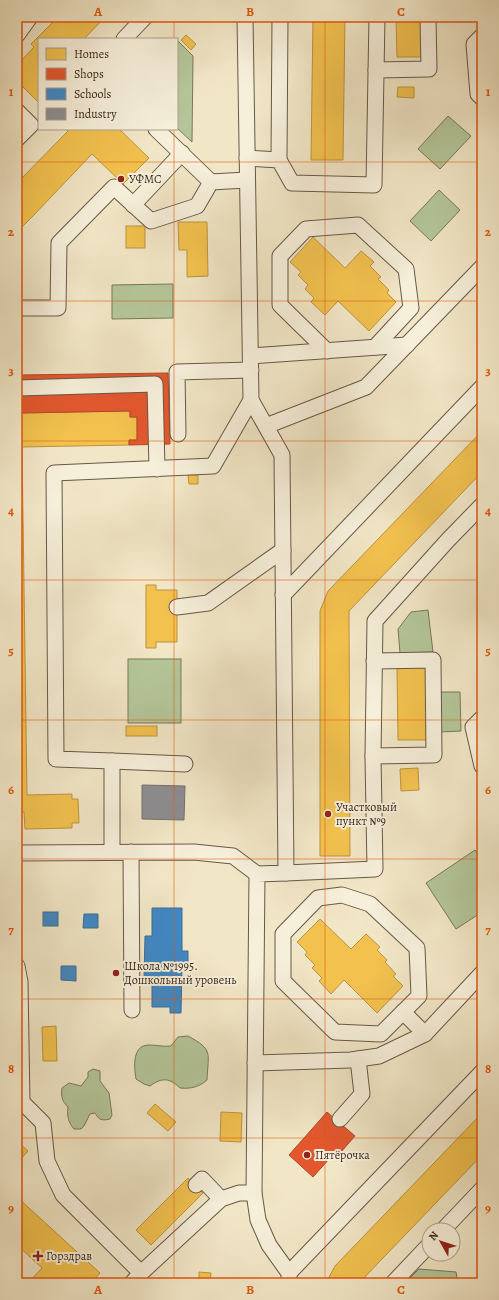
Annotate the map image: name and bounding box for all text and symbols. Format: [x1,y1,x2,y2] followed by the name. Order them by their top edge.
[93,3,103,20] text: A
[246,3,254,20] text: B
[397,3,405,20] text: C
[38,38,178,130] legend
[74,46,109,62] text: Homes
[74,66,104,82] text: Shops
[9,83,14,100] text: 1
[486,83,491,100] text: 1
[74,86,111,102] text: Schools
[74,106,117,122] text: Industry
[129,171,162,187] place label: УФМС
[116,174,126,184] marker: УФМС
[8,223,15,240] text: 2
[485,223,492,240] text: 2
[8,362,14,379] text: 3
[485,362,491,379] text: 3
[8,502,14,519] text: 4
[485,502,491,519] text: 4
[8,642,14,659] text: 5
[485,642,491,659] text: 5
[8,781,14,798] text: 6
[485,781,491,798] text: 6
[336,799,397,829] place label: Участковый пункт №9
[323,809,333,819] marker: Участковый пункт №9
[8,921,14,938] text: 7
[485,921,491,938] text: 7
[124,958,237,988] place label: Школа №1995. Дошкольный уровень
[111,968,121,978] marker: Школа №1995. Дошкольный уровень
[8,1060,14,1077] text: 8
[485,1060,491,1077] text: 8
[315,1147,370,1163] place label: Пятёрочка
[302,1150,312,1160] marker: Пятёрочка
[8,1200,14,1217] text: 9
[485,1200,491,1217] text: 9
[421,1222,461,1262] north arrow
[425,1228,442,1244] text: N
[46,1248,92,1264] place label: Горздрав
[33,1251,43,1261] marker: Горздрав
[93,1281,103,1298] text: A
[246,1281,254,1298] text: B
[397,1281,405,1298] text: C

